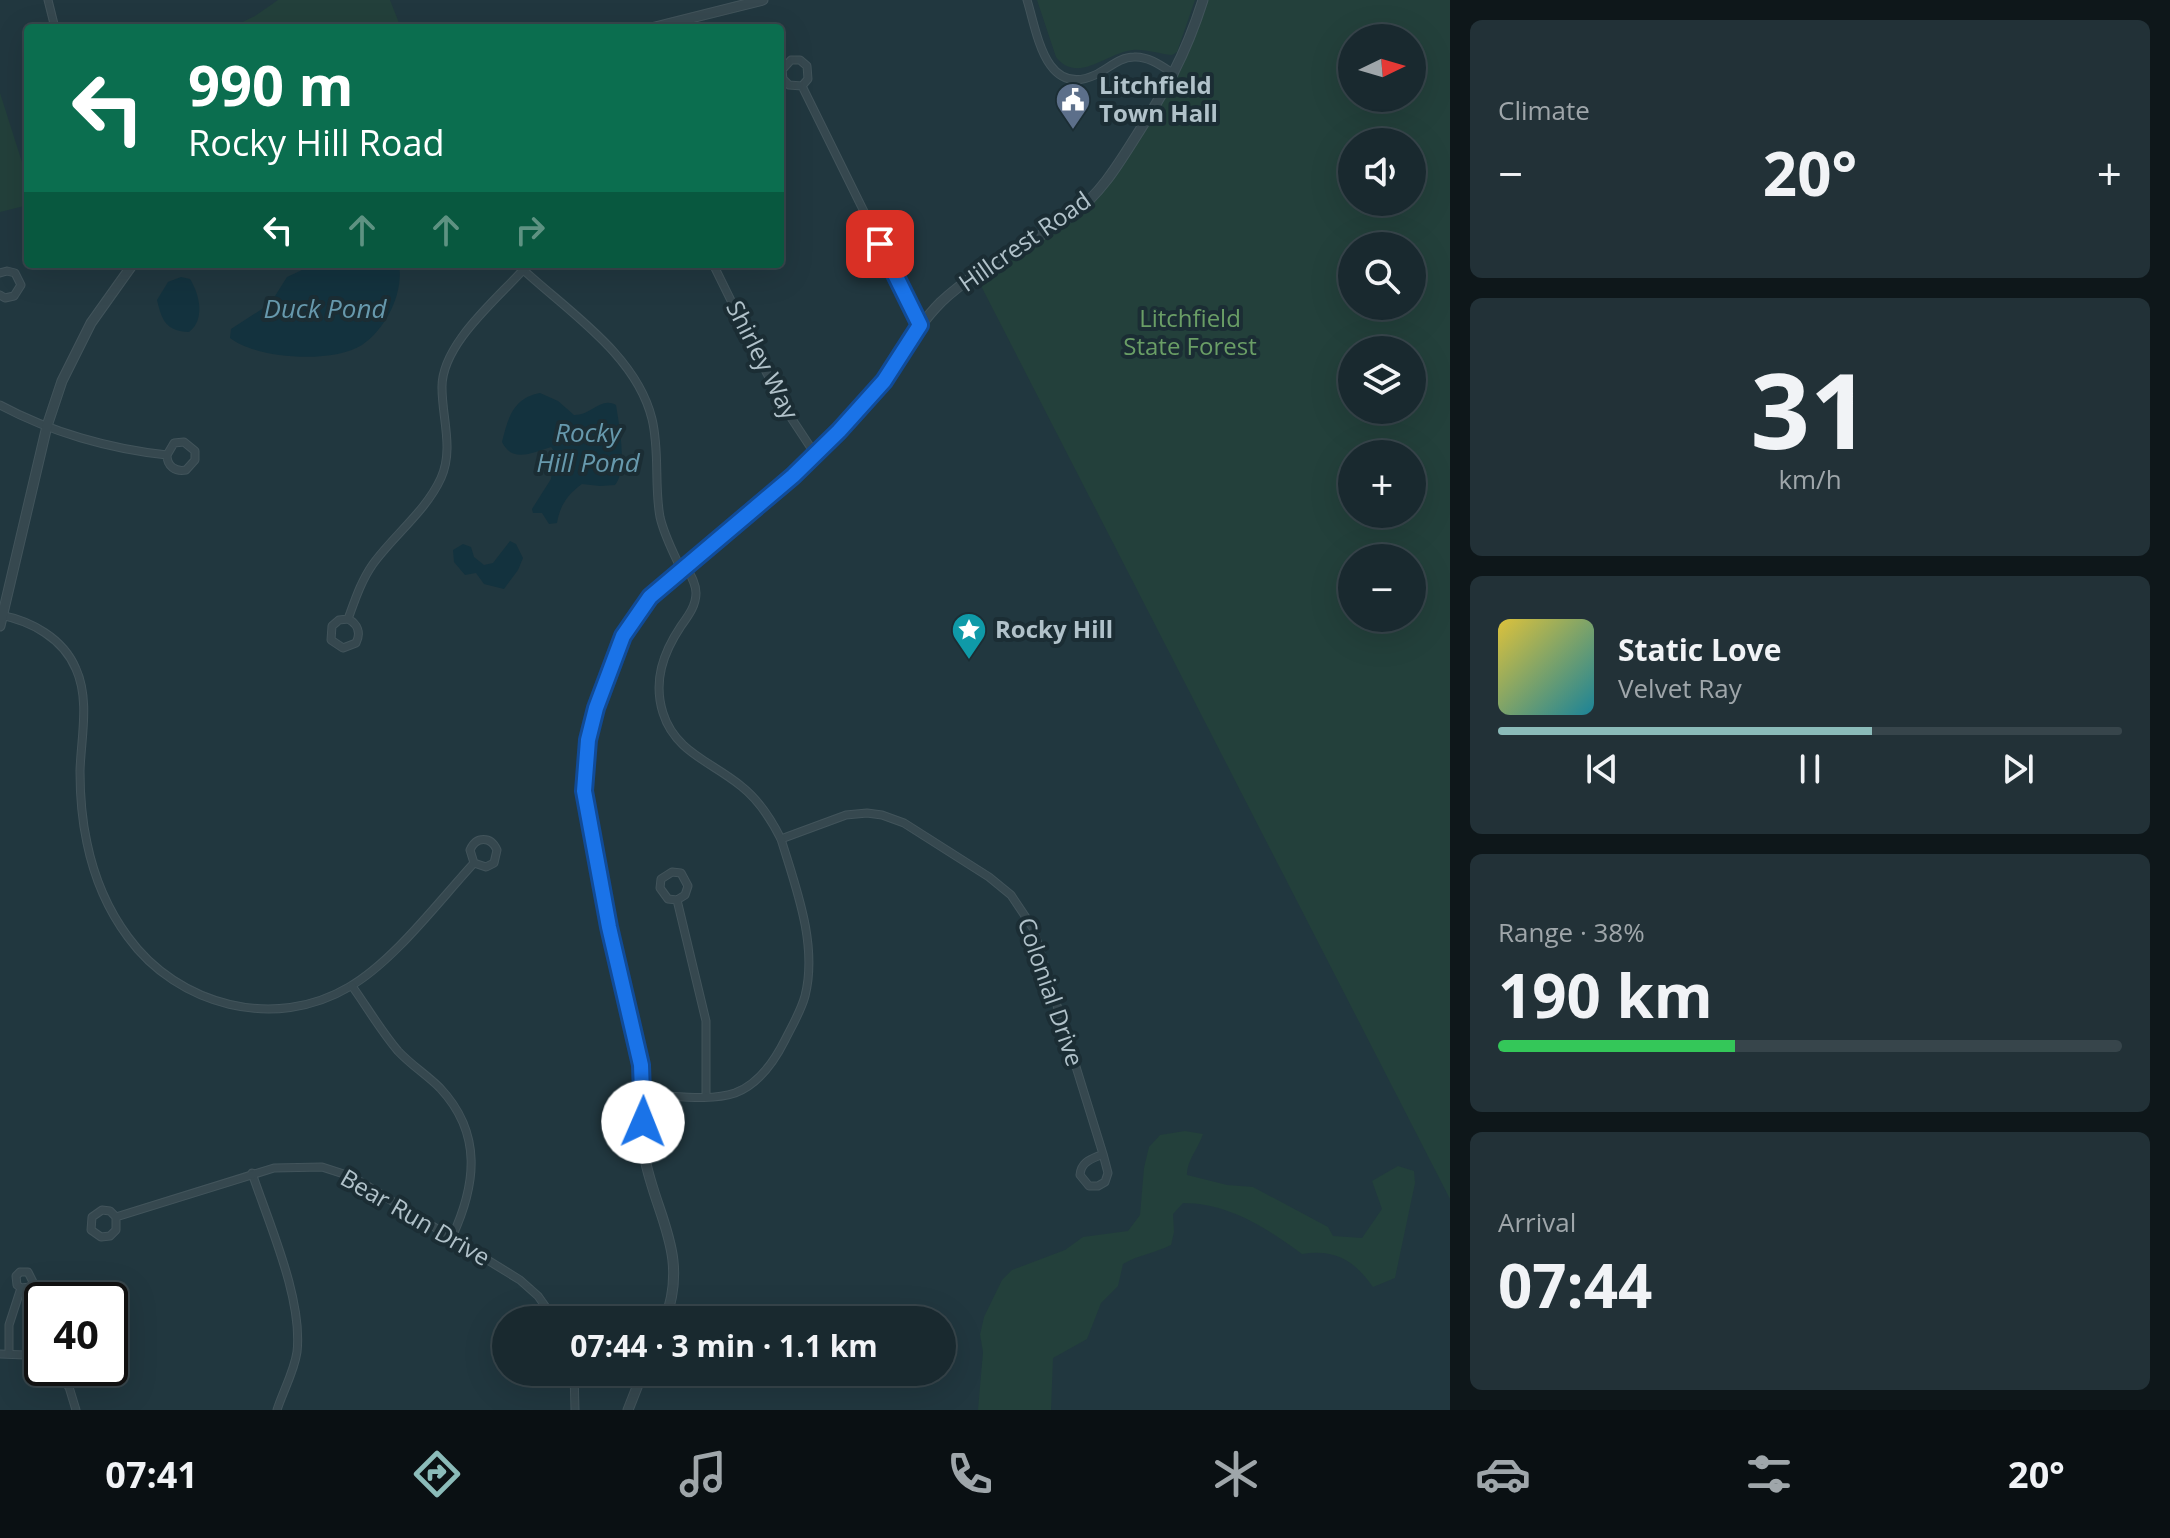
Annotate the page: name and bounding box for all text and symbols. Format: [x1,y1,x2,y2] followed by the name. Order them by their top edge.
[1338,24,1426,112] north arrow
[1338,24,1426,632] map controls
[188,46,354,122] text: 990 m
[56,56,160,160] icon: left
[1099,68,1218,129] place label: Litchfield Town Hall
[1054,81,1092,131] public building icon: Litchfield Town Hall
[1498,92,1590,128] text: Climate
[188,118,444,167] text: Rocky Hill Road
[1338,128,1426,216] button: sound
[1763,132,1857,214] text: 20°
[1498,143,1523,203] text: −
[2097,143,2122,203] text: +
[952,183,1097,298] street label: Hillcrest Road
[256,208,300,252] icon: left
[340,208,384,252] icon: ahead
[424,208,468,252] icon: ahead
[508,208,552,252] icon: right
[846,210,914,278] pin
[858,222,902,266] icon: arrive
[1338,232,1426,320] button: search
[264,290,387,326] water label: Duck Pond
[719,294,808,425] street label: Shirley Way
[1123,301,1257,362] park label: Litchfield State Forest
[1338,336,1426,424] button: layers
[1751,338,1869,479] text: 31
[536,414,641,480] water label: Rocky Hill Pond
[1338,440,1426,528] button: +
[1778,461,1842,497] text: km/h
[1338,544,1426,632] button: −
[950,611,988,661] place icon: Rocky Hill
[995,612,1113,645] place label: Rocky Hill
[1618,629,1781,670] text: Static Love
[1618,670,1742,706] text: Velvet Ray
[1580,747,1624,791] icon: previous
[1788,747,1832,791] icon: pause
[1996,747,2040,791] icon: next
[1011,913,1092,1070] street label: Colonial Drive
[1498,914,1645,950] text: Range · 38%
[1498,954,1713,1036] text: 190 km
[601,1080,685,1164] position arrow
[335,1161,497,1273] street label: Bear Run Drive
[1498,1204,1576,1240] text: Arrival
[1498,1244,1652,1326] text: 07:44
[24,1282,128,1386] speed limit sign: 40
[570,1325,878,1366] text: 07:44 · 3 min · 1.1 km
[409,1446,465,1502] icon: directions
[675,1446,731,1502] icon: music
[942,1446,998,1502] icon: phone
[1208,1446,1264,1502] icon: climate
[1475,1446,1531,1502] icon: car
[1741,1446,1797,1502] icon: filters
[105,1450,198,1499] text: 07:41
[2008,1450,2065,1499] text: 20°

